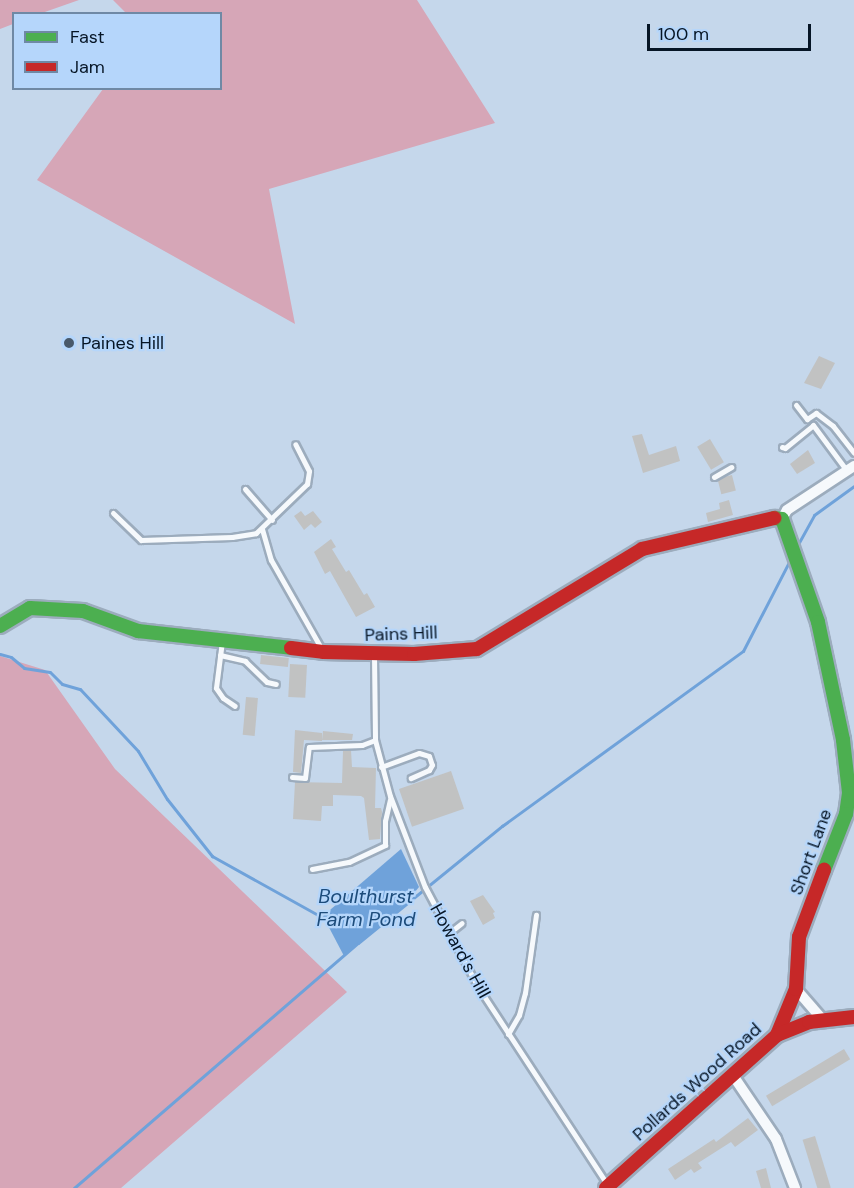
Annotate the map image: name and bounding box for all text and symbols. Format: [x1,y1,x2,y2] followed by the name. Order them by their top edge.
[12,12,222,90] legend
[650,12,814,50] scale bar
[658,22,709,46] text: 100 m
[70,25,105,49] text: Fast
[70,55,105,79] text: Jam
[81,332,164,354] place label: Paines Hill
[62,336,76,350] marker: Paines Hill
[364,622,438,646] street label: Pains Hill
[785,806,837,898] street label: Short Lane
[317,884,415,931] water label: Boulthurst Farm Pond
[425,900,495,1002] street label: Howard's Hill
[628,1019,766,1145] street label: Pollards Wood Road

